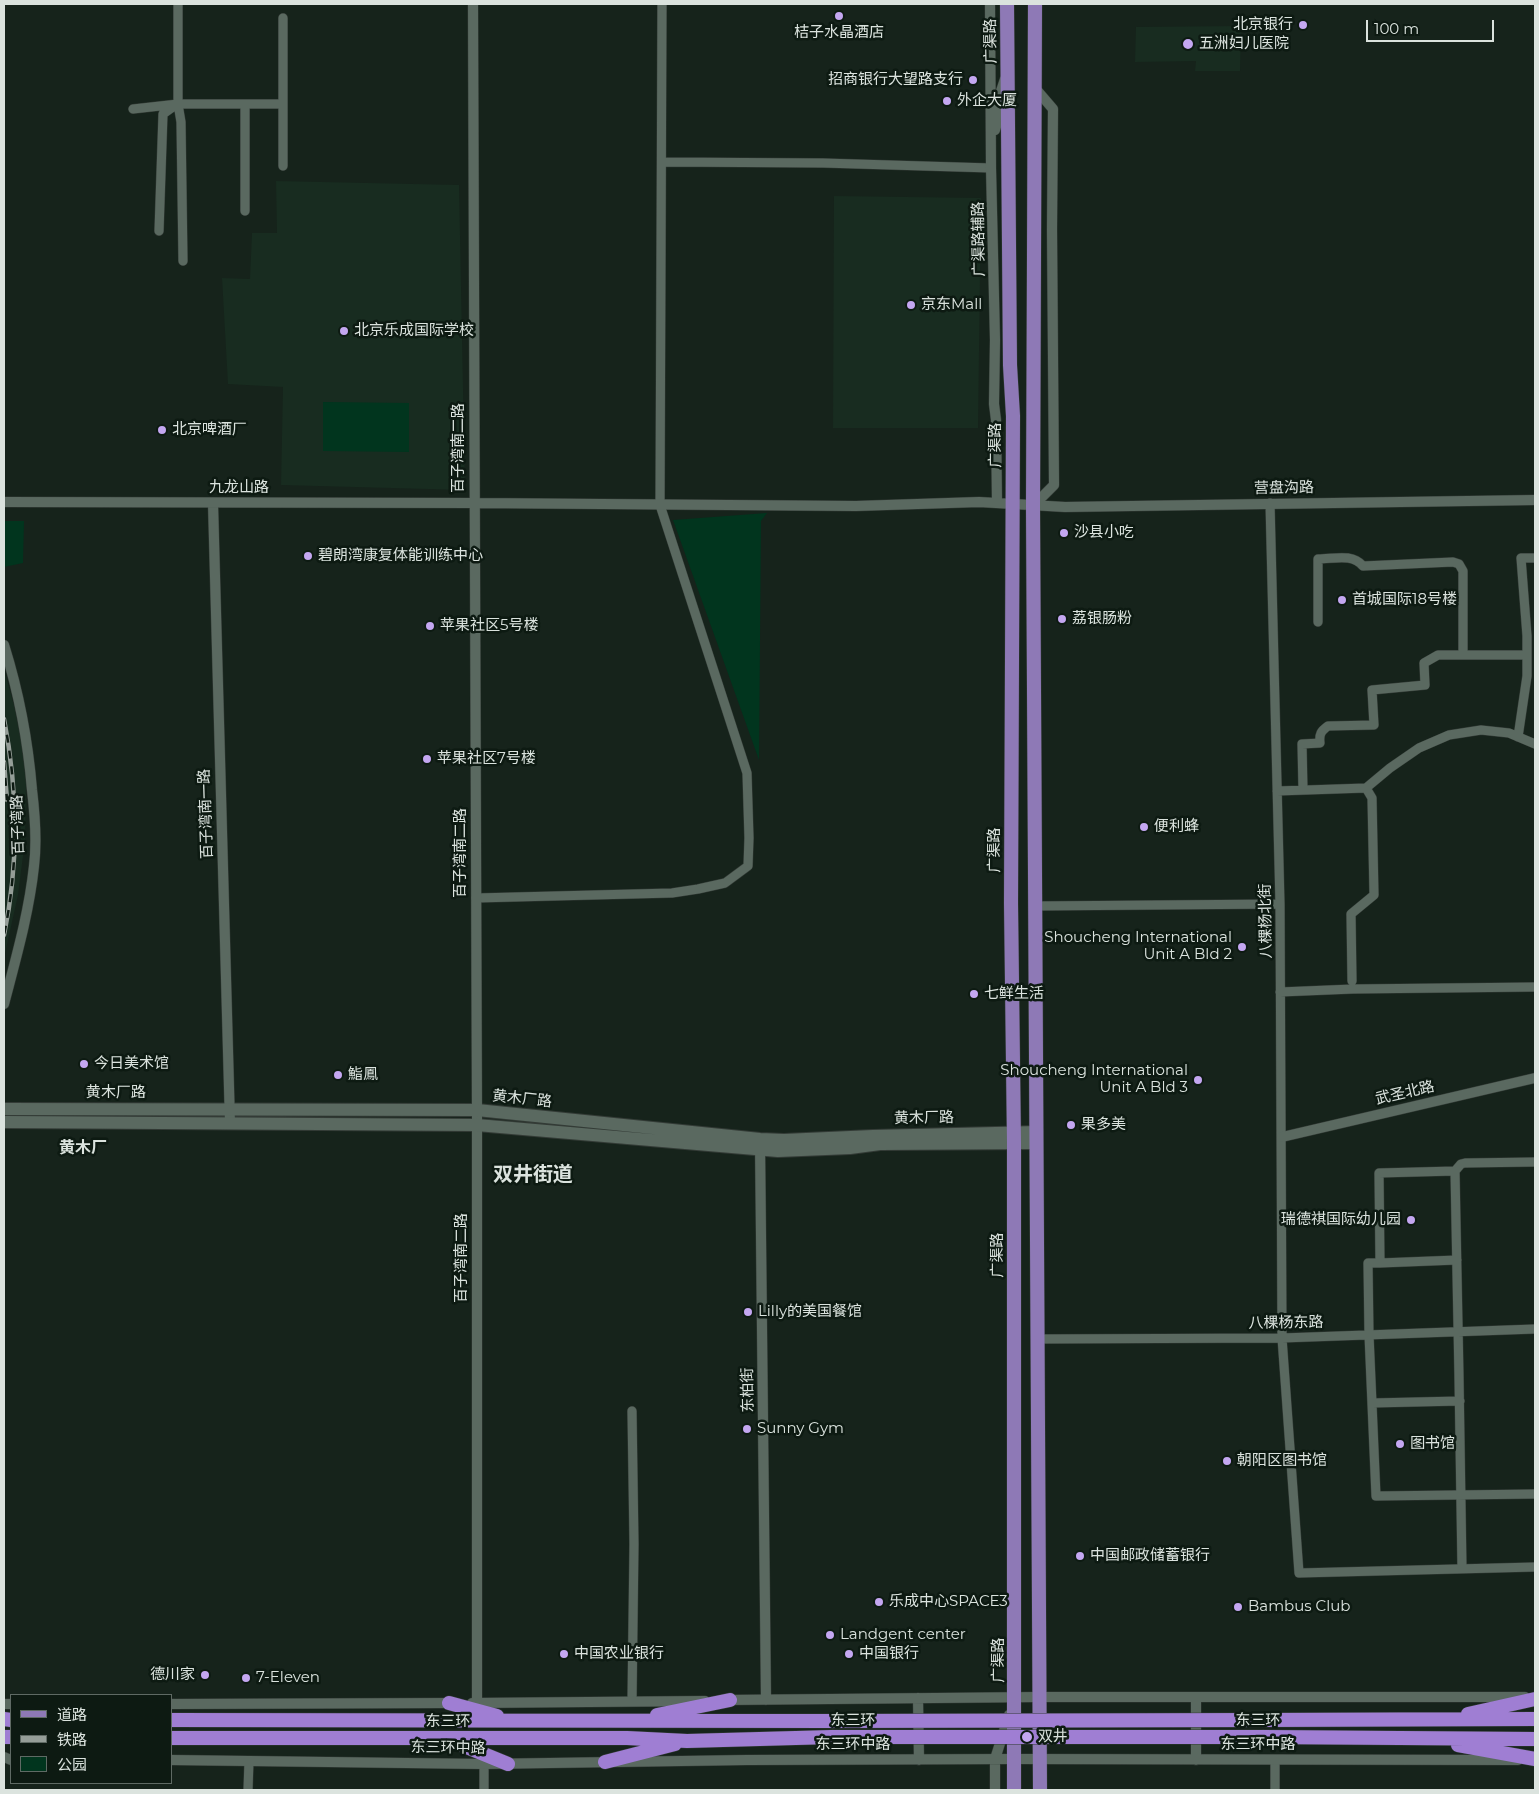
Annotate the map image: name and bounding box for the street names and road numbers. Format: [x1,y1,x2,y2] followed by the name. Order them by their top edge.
[982,18,1000,64] street label: 广渠路
[969,201,989,277] street label: 广渠路辅路
[450,403,468,493] street label: 百子湾南二路
[987,423,1005,467] street label: 广渠路
[1254,478,1314,498] street label: 营盘沟路
[209,479,269,497] street label: 九龙山路
[195,769,217,859] street label: 百子湾南一路
[8,795,28,855] street label: 百子湾路
[452,808,470,898] street label: 百子湾南二路
[986,828,1004,872] street label: 广渠路
[1256,883,1276,959] street label: 八棵杨北街
[1374,1077,1436,1109] street label: 武圣北路
[86,1084,146,1102] street label: 黄木厂路
[491,1087,553,1111] street label: 黄木厂路
[894,1108,954,1128] street label: 黄木厂路
[453,1213,471,1303] street label: 百子湾南二路
[989,1233,1007,1277] street label: 广渠路
[1248,1313,1324,1333] street label: 八棵杨东路
[739,1367,757,1413] street label: 东柏街
[990,1638,1008,1682] street label: 广渠路
[831,1712,875,1730] street label: 东三环
[1236,1712,1280,1730] street label: 东三环
[426,1713,470,1731] street label: 东三环
[816,1736,890,1754] street label: 东三环中路
[1221,1736,1295,1754] street label: 东三环中路
[410,1738,486,1758] street label: 东三环中路

